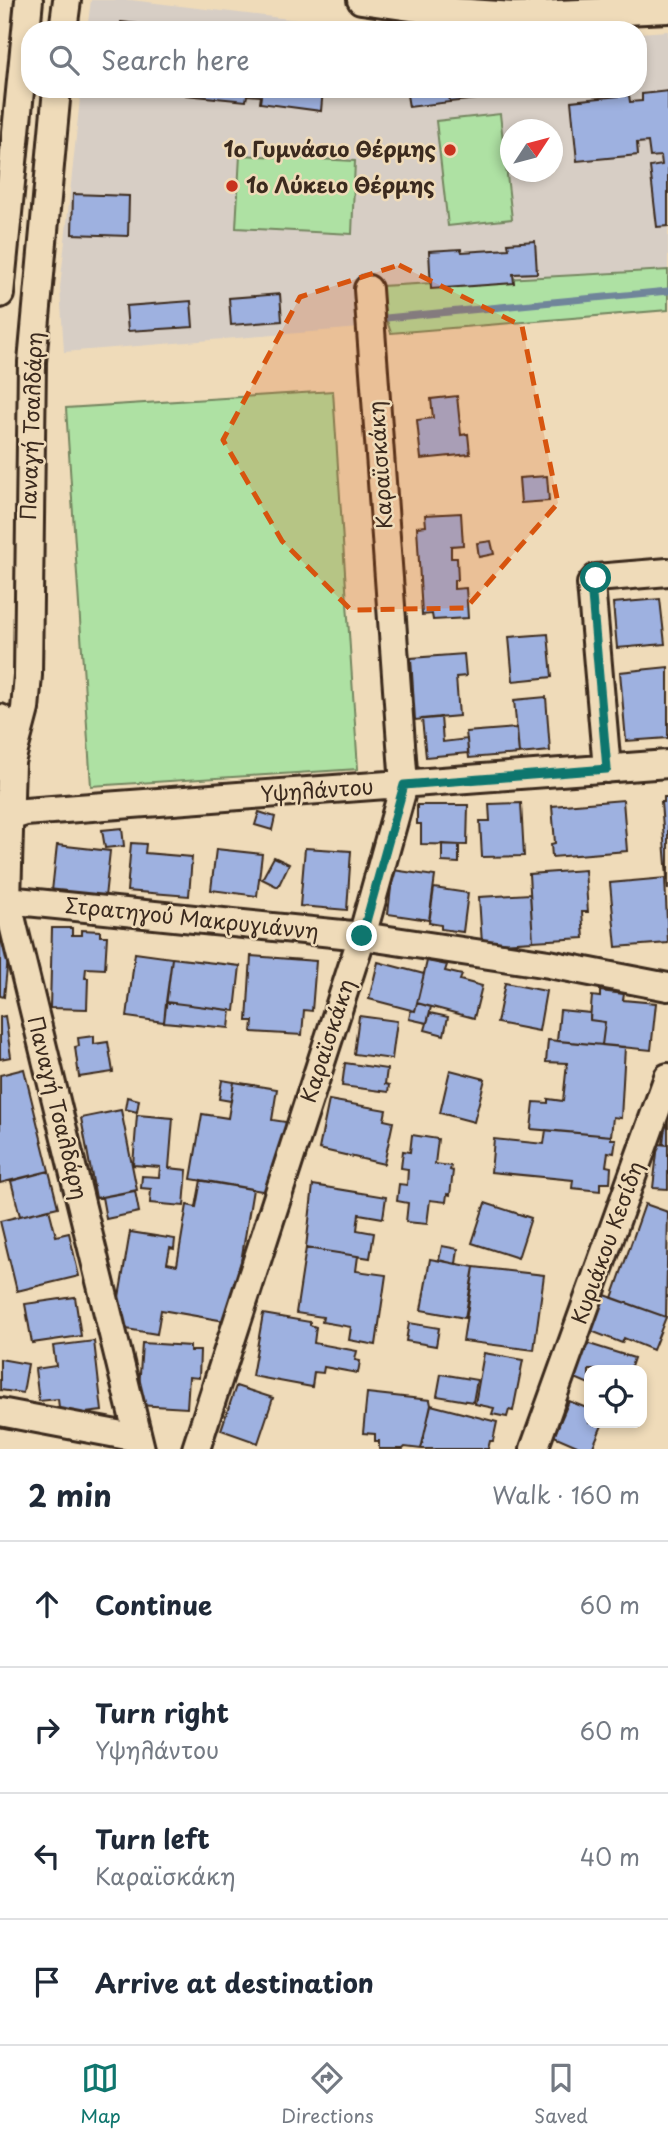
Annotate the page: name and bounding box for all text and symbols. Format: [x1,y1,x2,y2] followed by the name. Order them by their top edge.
[21,21,647,98] search box
[101,40,250,79] text: Search here
[45,41,83,79] icon: search
[500,119,563,182] north arrow
[224,132,436,164] place label: 1ο Γυμνάσιο Θέρμης
[442,142,458,158] marker: 1ο Γυμνάσιο Θέρμης
[246,168,435,200] place label: 1ο Λύκειο Θέρμης
[224,178,240,194] marker: 1ο Λύκειο Θέρμης
[11,331,49,520] street label: Παναγή Τσαλδάρη
[359,400,399,530] street label: Καραϊσκάκη
[580,562,611,593] route start
[259,769,375,809] street label: Υψηλάντου
[64,888,321,946] street label: Στρατηγού Μακρυγιάννη
[346,920,377,951] route end
[291,974,361,1106] street label: Καραϊσκάκη
[21,1012,97,1203] street label: Παναγή Τσαλδάρη
[562,1156,650,1328] street label: Κυριάκου Κεσίδη
[584,1365,647,1428] map controls
[584,1365,647,1428] button: locate
[28,1472,112,1517] text: 2 min
[492,1477,640,1512] text: Walk · 160 m
[28,1585,66,1623] icon: ahead
[95,1585,212,1624] text: Continue
[580,1587,640,1622] text: 60 m
[95,1693,229,1732] text: Turn right
[28,1711,66,1749] icon: right
[580,1713,640,1748] text: 60 m
[95,1732,219,1767] text: Υψηλάντου
[95,1819,210,1858] text: Turn left
[28,1837,66,1875] icon: left
[580,1839,640,1874] text: 40 m
[95,1858,236,1893] text: Καραϊσκάκη
[28,1963,66,2001] icon: arrive
[95,1963,374,2002] text: Arrive at destination
[80,2059,121,2129] tab: Map
[281,2059,374,2129] tab: Directions
[534,2059,588,2129] tab: Saved

